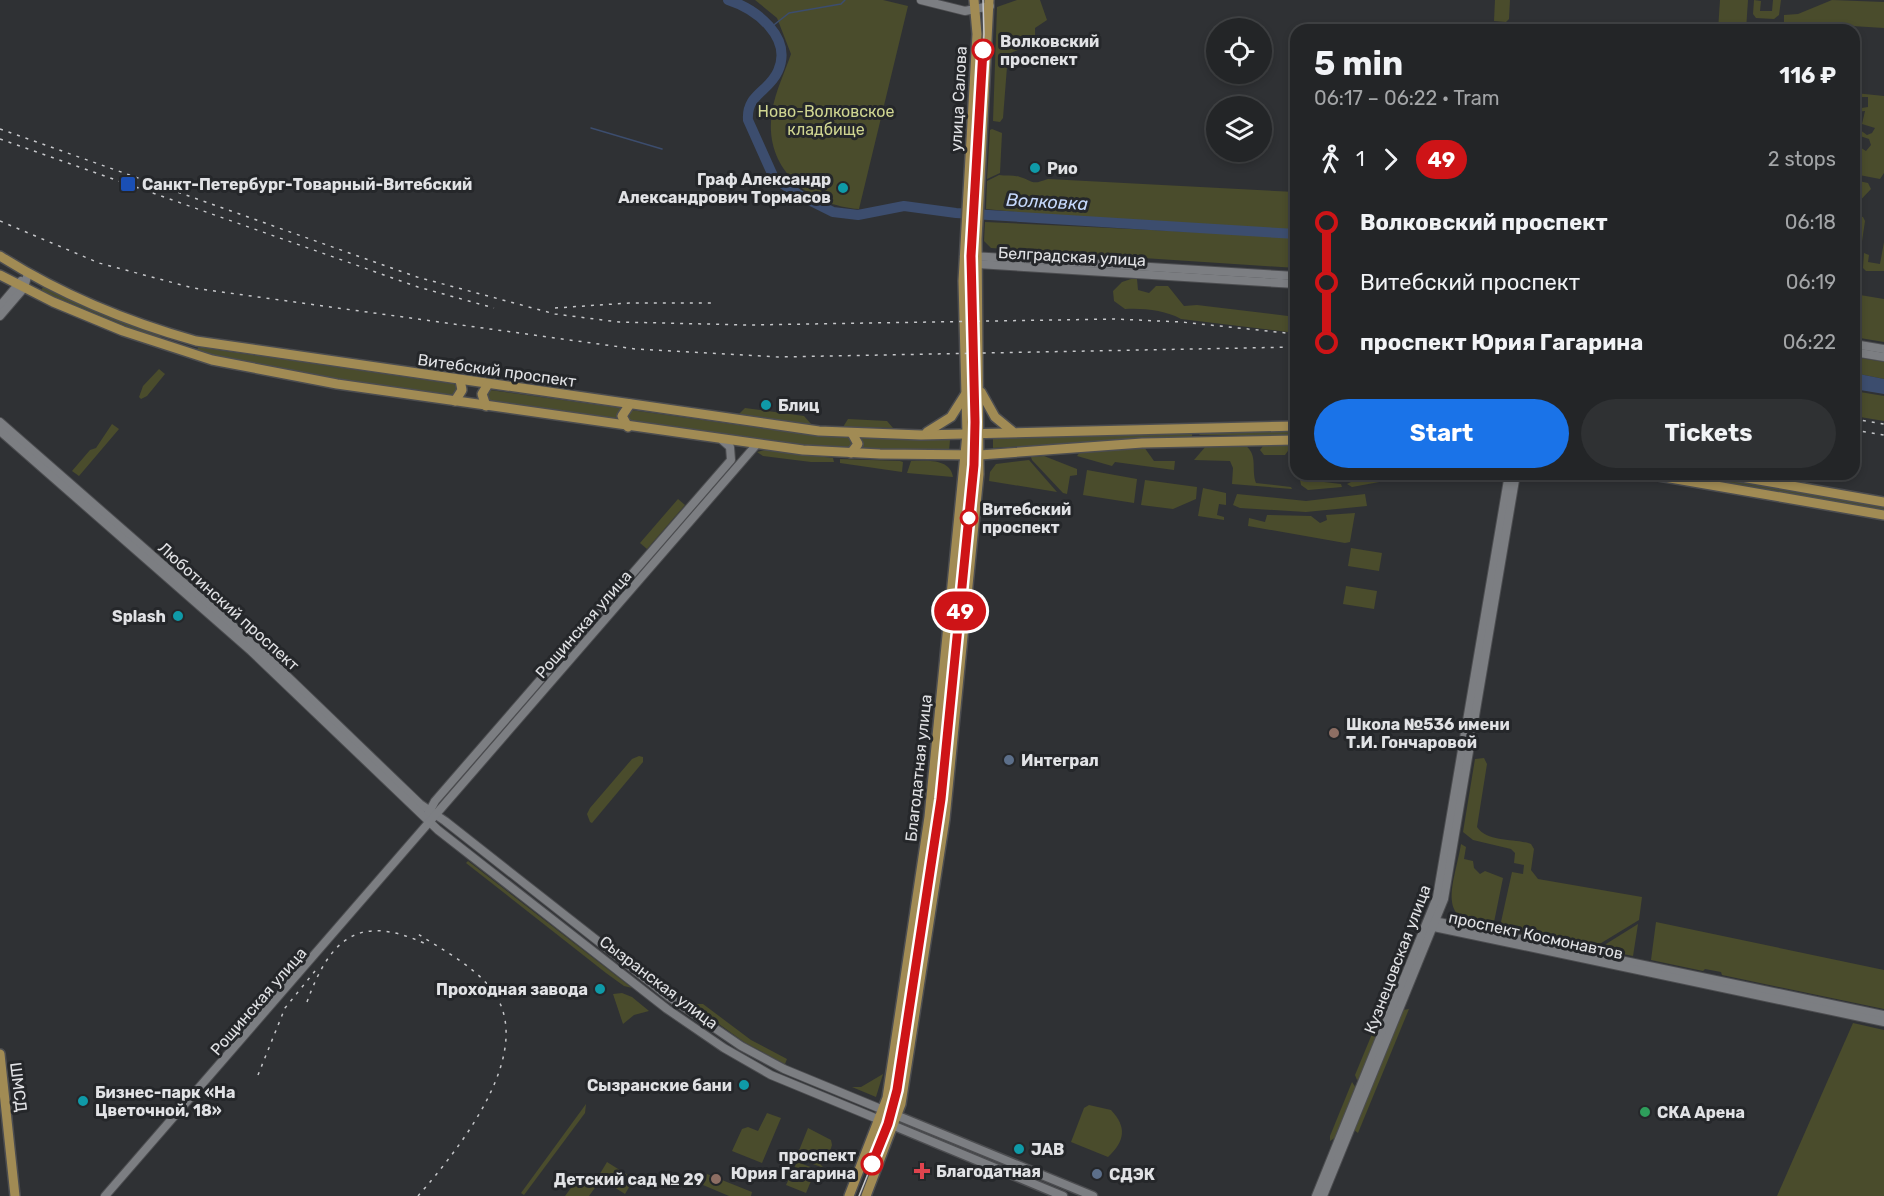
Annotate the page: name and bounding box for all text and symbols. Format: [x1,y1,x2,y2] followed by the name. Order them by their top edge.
[1206,18,1272,162] map controls
[1206,18,1272,84] button: locate
[1000,32,1099,69] place label: Волковский проспект
[972,39,994,61] marker: Волковский проспект
[1314,44,1403,83] text: 5 min
[946,46,971,152] street label: улица Салова
[1779,62,1836,89] text: 116 ₽
[1314,86,1499,110] text: 06:17 – 06:22 · Tram
[1206,96,1272,162] button: layers
[758,102,894,139] park label: Ново-Волковское кладбище
[1314,143,1347,176] icon: walk
[1374,143,1407,176] icon: forward
[1356,147,1365,171] text: 1
[1428,147,1455,172] text: 49
[1768,147,1836,171] text: 2 stops
[1047,159,1078,178] place label: Рио
[1028,161,1042,175] marker: Рио
[618,170,831,207] place label: Граф Александр Александрович Тормасов
[119,175,137,193] marker: Санкт-Петербург-Товарный-Витебский
[142,175,472,194] place label: Санкт-Петербург-Товарный-Витебский
[836,181,850,195] marker: Граф Александр Александрович Тормасов
[1005,189,1089,215] water label: Волковка
[1360,209,1608,236] text: Волковский проспект
[1785,210,1836,234] text: 06:18
[997,243,1146,270] street label: Белградская улица
[1360,269,1580,296] text: Витебский проспект
[1786,270,1836,294] text: 06:19
[1360,329,1643,356] text: проспект Юрия Гагарина
[1783,330,1836,354] text: 06:22
[416,350,577,391] street label: Витебский проспект
[778,396,820,415] place label: Блиц
[759,398,773,412] marker: Блиц
[1314,399,1569,468] button: Start
[1581,399,1836,468] button: Tickets
[982,500,1071,537] place label: Витебский проспект
[960,509,978,527] marker: Витебский проспект
[154,538,303,675] street label: Люботинский проспект
[531,566,635,682] street label: Рощинская улица
[933,592,987,630] line badge: 49
[946,599,974,624] text: 49
[112,607,166,626] place label: Splash
[171,609,185,623] marker: Splash
[901,693,936,843] street label: Благодатная улица
[1346,715,1510,752] place label: Школа №536 имени Т.И. Гончаровой
[1327,726,1341,740] marker: Школа №536 имени Т.И. Гончаровой
[1021,751,1099,770] place label: Интеграл
[1002,753,1016,767] marker: Интеграл
[1360,882,1435,1036] street label: Кузнецовская улица
[1447,908,1625,963] street label: проспект Космонавтов
[596,932,722,1033] street label: Сызранская улица
[206,943,310,1059] street label: Рощинская улица
[436,980,588,999] place label: Проходная завода
[593,982,607,996] marker: Проходная завода
[6,1061,31,1113] street label: ШМСД
[587,1076,732,1095] place label: Сызранские бани
[737,1078,751,1092] marker: Сызранские бани
[95,1083,235,1120] place label: Бизнес-парк «На Цветочной, 18»
[76,1094,90,1108] marker: Бизнес-парк «На Цветочной, 18»
[1657,1103,1745,1122] place label: СКА Арена
[1638,1105,1652,1119] marker: СКА Арена
[1031,1140,1064,1159] place label: JAB
[1012,1142,1026,1156] marker: JAB
[731,1146,856,1183] place label: проспект Юрия Гагарина
[861,1153,883,1175] marker: проспект Юрия Гагарина
[913,1162,931,1180] marker: Благодатная
[936,1162,1041,1181] place label: Благодатная
[1109,1165,1155,1184] place label: СДЭК
[1090,1167,1104,1181] marker: СДЭК
[554,1170,704,1189] place label: Детский сад № 29
[709,1172,723,1186] marker: Детский сад № 29

